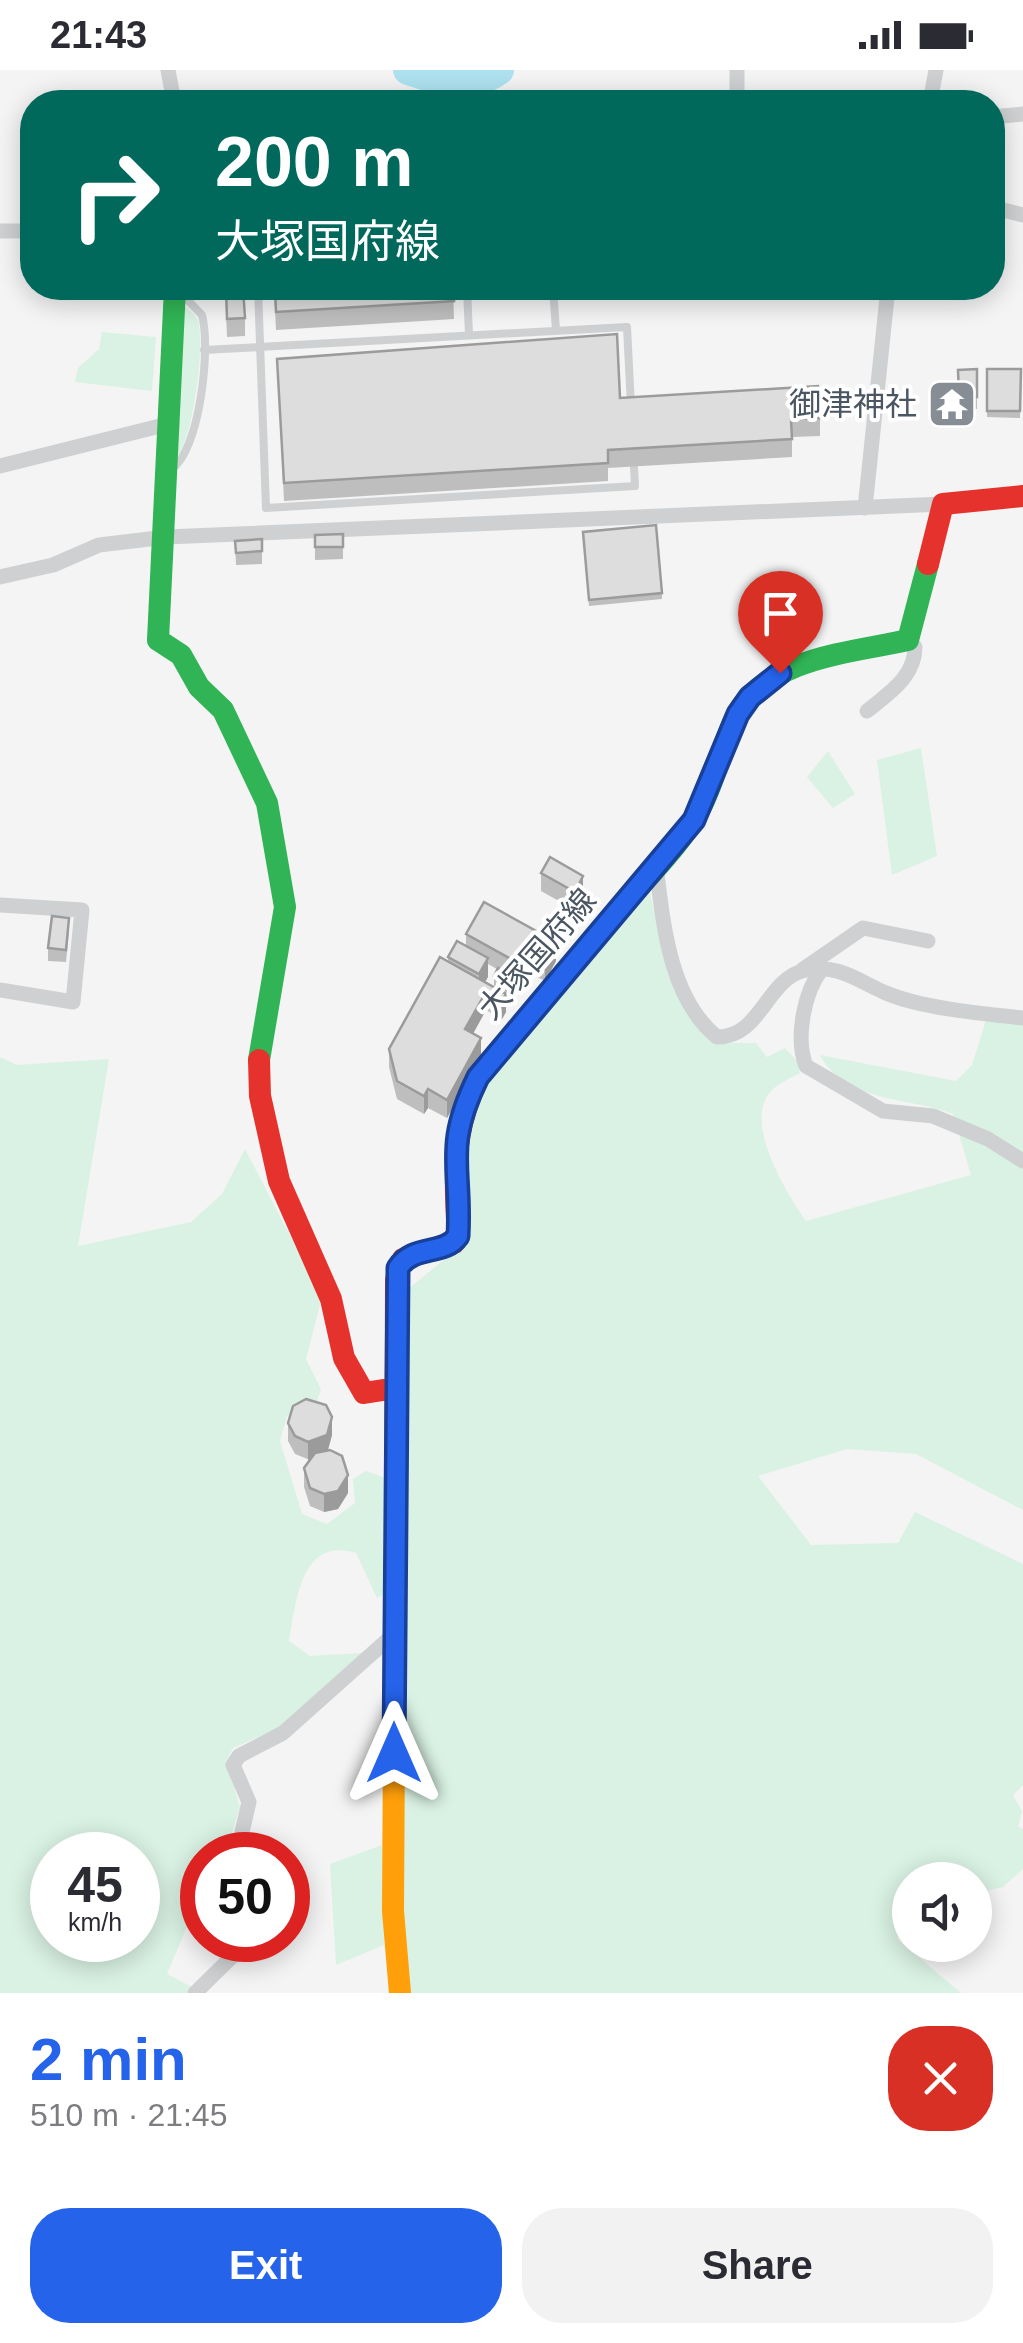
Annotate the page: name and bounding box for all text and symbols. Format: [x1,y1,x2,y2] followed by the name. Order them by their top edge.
[50,14,147,56] text: 21:43
[215,123,413,201] text: 200 m
[50,130,180,260] icon: right
[215,216,440,267] text: 大塚国府線
[926,378,978,430] temple icon: 御津神社
[789,386,917,422] place label: 御津神社
[738,571,823,674] pin
[753,586,808,641] icon: arrive
[471,882,603,1026] street label: 大塚国府線
[342,1701,446,1805] position arrow
[180,1832,310,1962] speed limit sign: 50
[67,1857,123,1913] text: 45
[892,1862,992,1962] map controls
[892,1862,992,1962] button: sound
[68,1908,122,1936] text: km/h
[30,2026,187,2093] text: 2 min
[888,2026,993,2131] button: close
[30,2097,227,2133] text: 510 m · 21:45
[30,2208,502,2323] button: Exit
[522,2208,993,2323] button: Share

